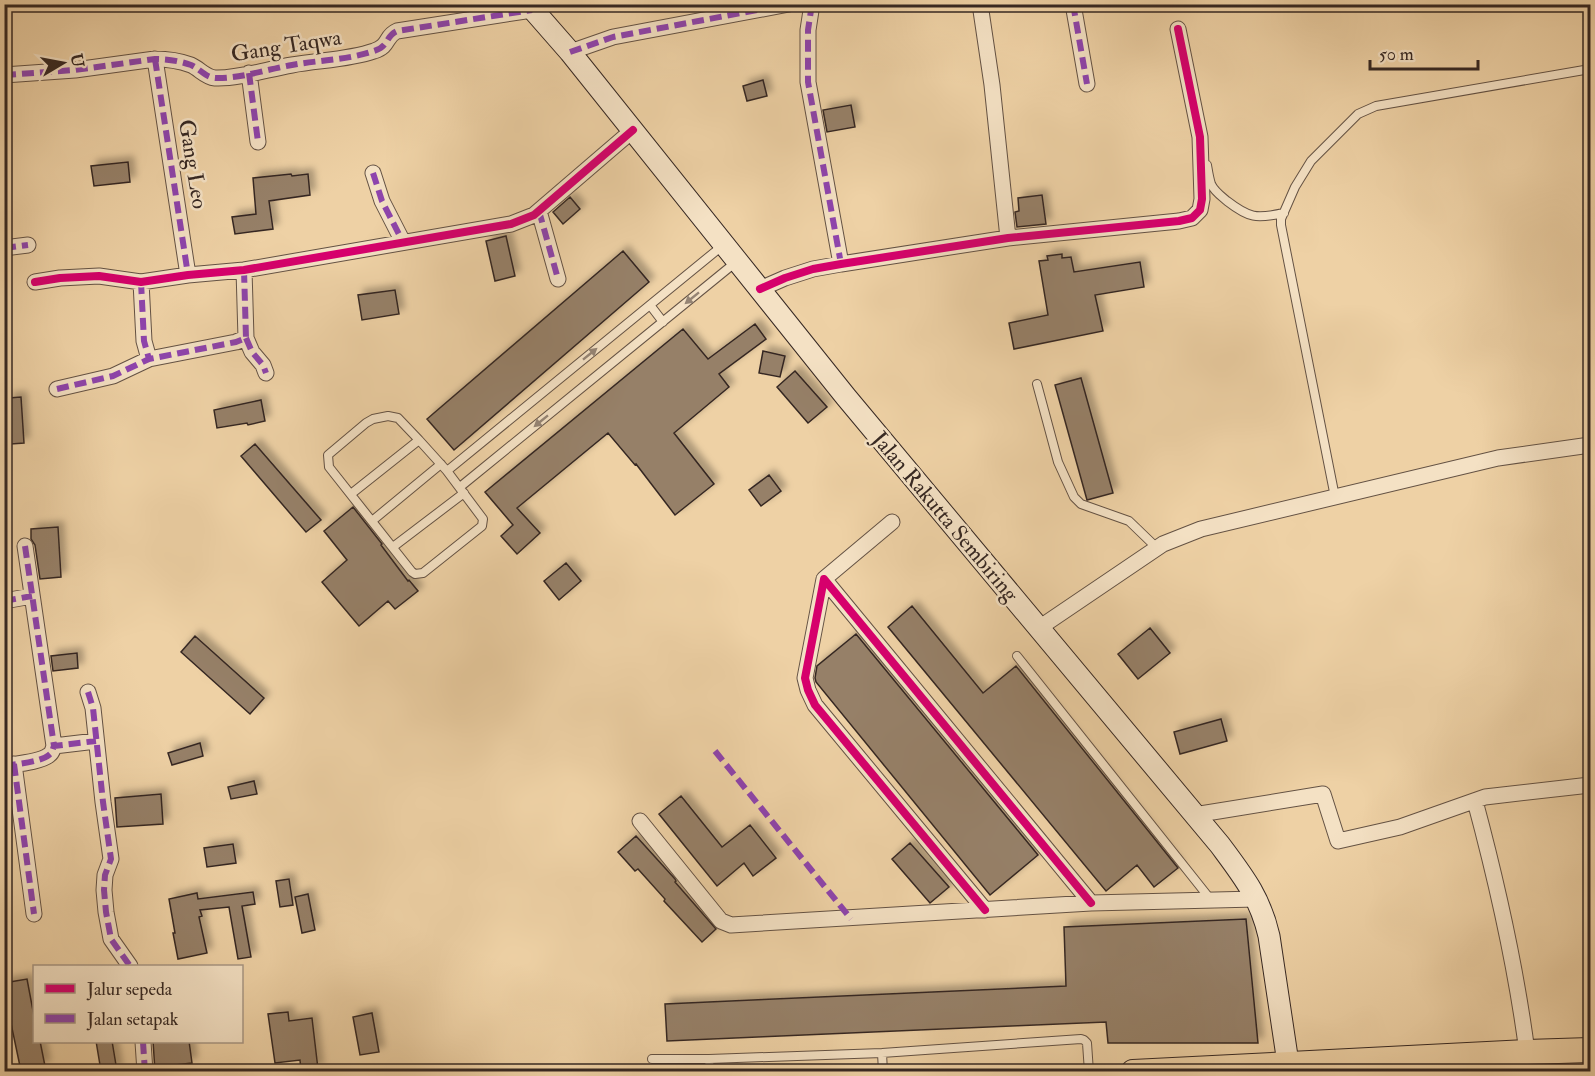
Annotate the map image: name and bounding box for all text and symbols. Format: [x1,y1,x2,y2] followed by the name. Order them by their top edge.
[229,23,344,69] street label: Gang Taqwa
[33,33,93,93] north arrow
[1370,33,1478,71] scale bar
[1379,43,1414,66] text: 50 m
[66,52,88,69] text: U
[172,117,214,211] street label: Gang Leo
[685,291,700,304] one-way arrow
[582,348,597,361] one-way arrow
[533,415,548,427] one-way arrow
[865,425,1025,608] street label: Jalan Rakutta Sembiring
[33,965,243,1043] legend
[86,978,173,1001] text: Jalur sepeda
[86,1008,179,1031] text: Jalan setapak

